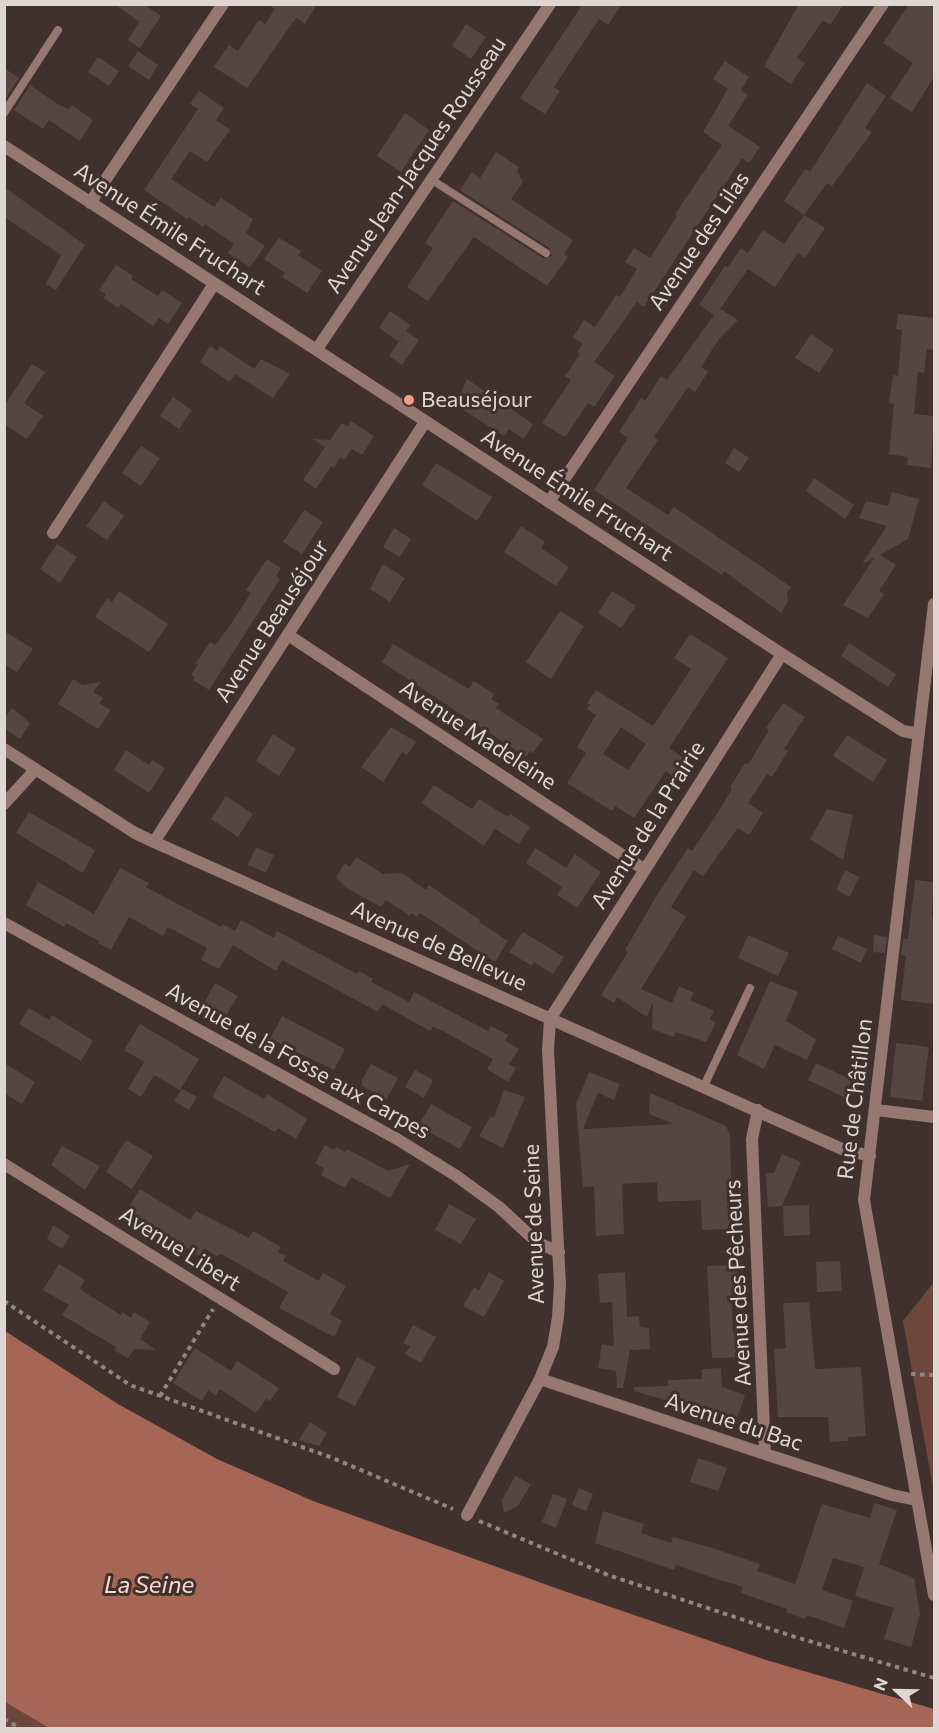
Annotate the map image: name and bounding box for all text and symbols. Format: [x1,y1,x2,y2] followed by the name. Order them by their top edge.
[320,32,512,298] street label: Avenue Jean-Jacques Rousseau
[69,157,271,301] street label: Avenue Émile Fruchart
[643,167,755,315] street label: Avenue des Lilas
[421,387,532,413] place label: Beauséjour
[402,393,416,407] marker: Beauséjour
[476,423,678,567] street label: Avenue Émile Fruchart
[210,535,334,707] street label: Avenue Beauséjour
[395,675,561,795] street label: Avenue Madeleine
[586,736,710,914] street label: Avenue de la Prairie
[347,895,531,997] street label: Avenue de Bellevue
[161,977,435,1145] street label: Avenue de la Fosse aux Carpes
[832,1017,878,1181] street label: Rue de Châtillon
[518,1143,550,1305] street label: Avenue de Seine
[719,1179,757,1387] street label: Avenue des Pêcheurs
[114,1201,246,1297] street label: Avenue Libert
[662,1387,806,1457] street label: Avenue du Bac
[104,1571,194,1599] water label: La Seine
[867,1661,927,1721] north arrow
[869,1675,891,1693] text: N

